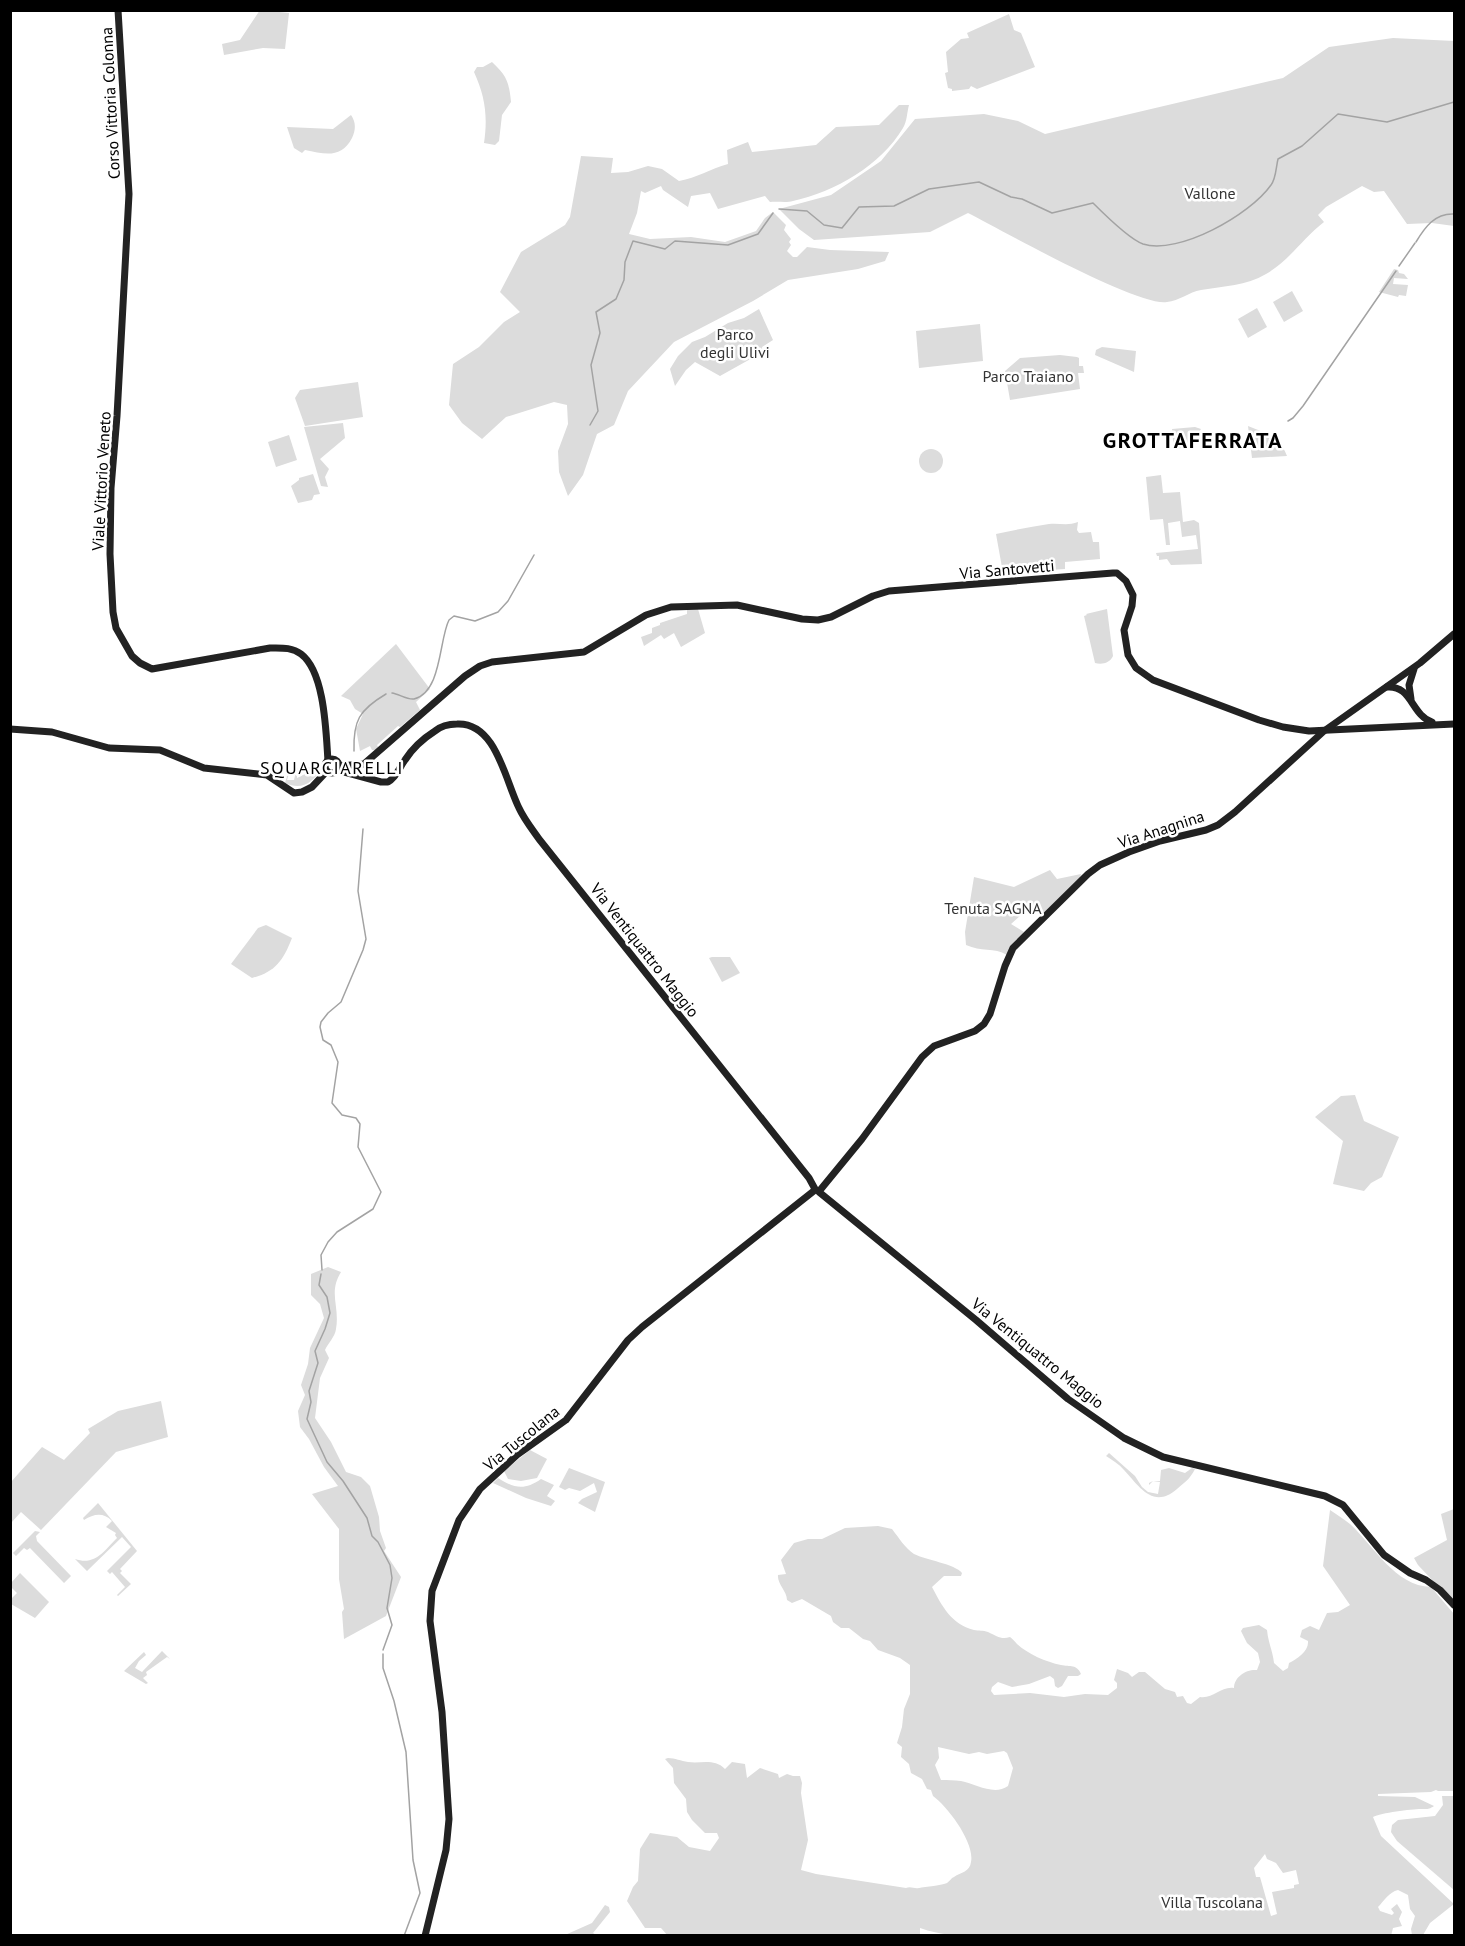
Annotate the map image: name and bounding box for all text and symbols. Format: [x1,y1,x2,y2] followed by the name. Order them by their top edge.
[96,27,124,179] street label: Corso Vittoria Colonna
[1183,183,1236,203] park label: Vallone
[700,324,770,362] park label: Parco degli Ulivi
[982,366,1074,386] park label: Parco Traiano
[87,411,115,552] street label: Viale Vittorio Veneto
[1103,426,1283,454] district label: GROTTAFERRATA
[958,555,1055,583] street label: Via Santovetti
[260,756,404,779] district label: SQUARCIARELLI
[1114,806,1207,853] street label: Via Anagnina
[586,878,704,1021] street label: Via Ventiquattro Maggio
[944,898,1042,918] park label: Tenuta SAGNA
[967,1293,1108,1413] street label: Via Ventiquattro Maggio
[478,1401,563,1475] street label: Via Tuscolana
[1160,1892,1263,1912] park label: Villa Tuscolana

